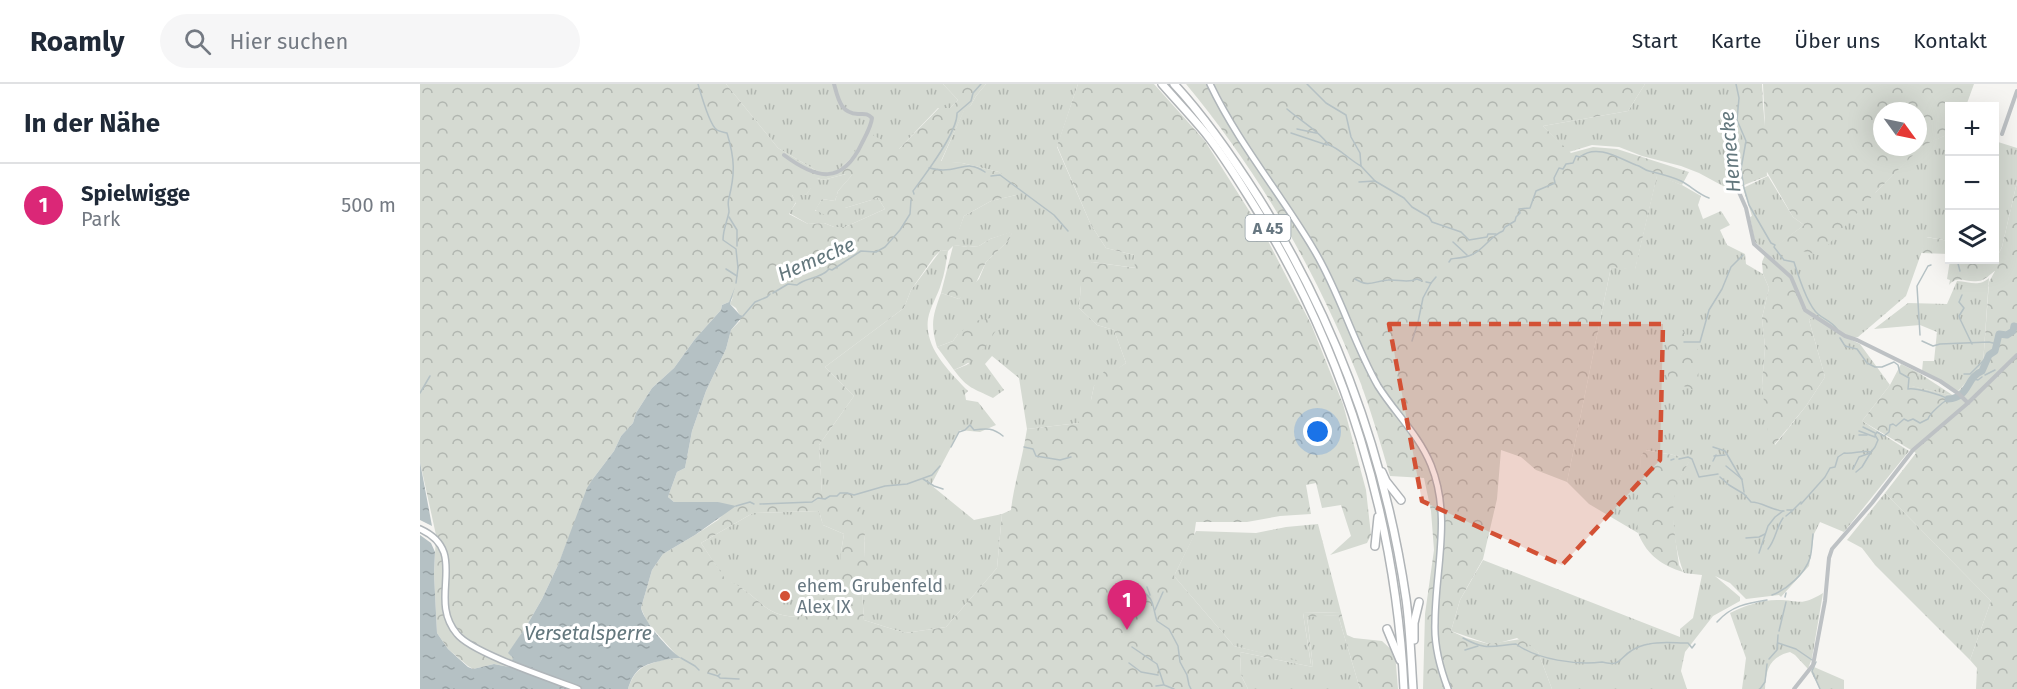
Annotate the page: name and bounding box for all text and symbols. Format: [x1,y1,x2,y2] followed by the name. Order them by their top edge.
[160,14,580,68] search box
[30,25,124,58] text: Roamly
[181,25,214,58] icon: search
[229,28,348,55] text: Hier suchen
[1632,28,1678,54] text: Start
[1711,28,1761,54] text: Karte
[1794,28,1880,54] text: Über uns
[1913,28,1987,54] text: Kontakt
[1873,102,1927,156] north arrow
[1945,102,1999,264] map controls
[1945,102,1999,156] button: +
[24,108,160,139] text: In der Nähe
[1714,110,1746,194] water label: Hemecke
[1945,156,1999,210] button: −
[81,180,190,207] text: Spielwigge
[39,193,48,217] text: 1
[341,193,396,217] text: 500 m
[81,207,120,231] text: Park
[1945,210,1999,264] button: layers
[1246,215,1290,241] road number: A 45
[774,232,858,286] water label: Hemecke
[1303,417,1332,446] your location
[797,575,943,618] place label: ehem. Grubenfeld Alex IX
[1108,580,1146,630] pin: 1
[778,589,792,603] marker: ehem. Grubenfeld Alex IX
[524,621,652,645] water label: Versetalsperre

